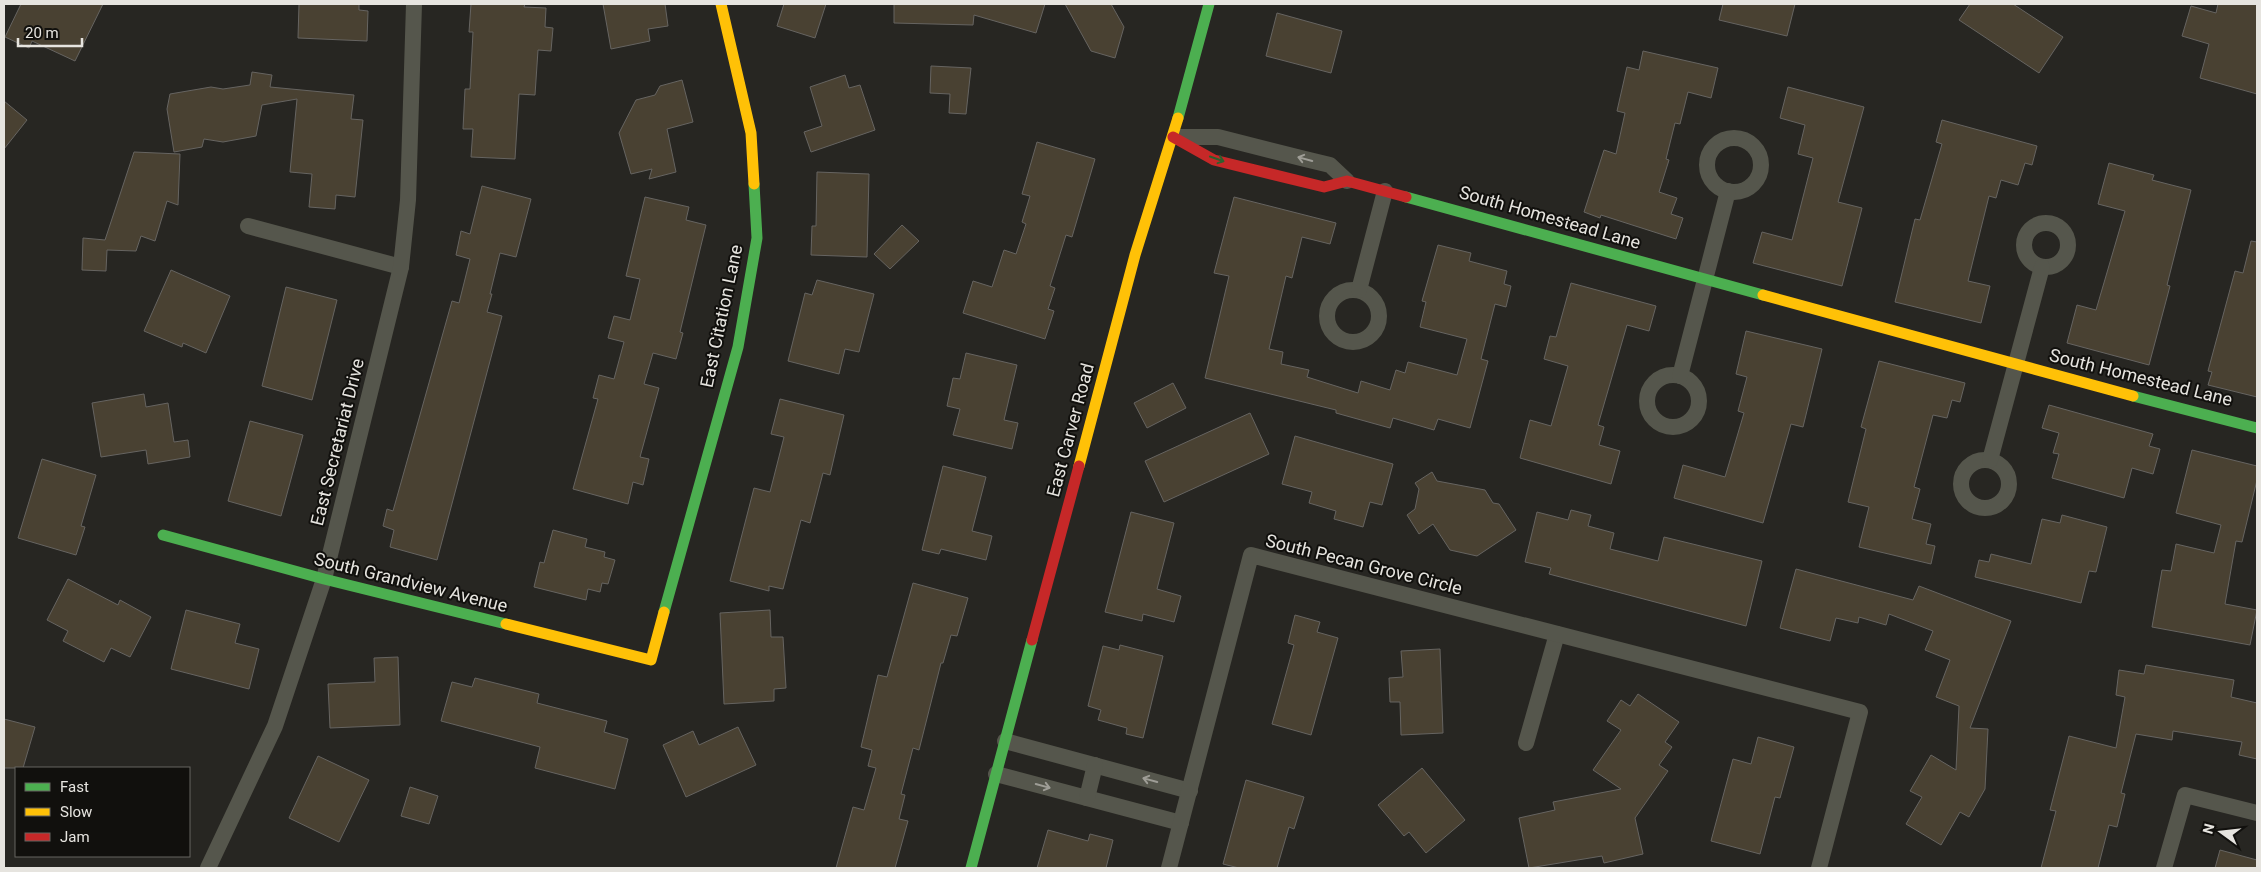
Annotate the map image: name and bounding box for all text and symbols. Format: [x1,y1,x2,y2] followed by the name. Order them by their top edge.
[18,15,81,47] scale bar
[25,24,59,42] text: 20 m
[1298,154,1314,163] one-way arrow
[1208,155,1224,165] one-way arrow
[1457,181,1643,253] street label: South Homestead Lane
[696,243,746,389] street label: East Citation Lane
[2047,344,2235,410] street label: South Homestead Lane
[306,356,368,528] street label: East Secretariat Drive
[1042,361,1098,499] street label: East Carver Road
[1264,529,1464,599] street label: South Pecan Grove Circle
[312,548,510,616] street label: South Grandview Avenue
[15,767,190,857] legend
[1142,775,1158,784] one-way arrow
[60,778,89,796] text: Fast
[1035,782,1051,791] one-way arrow
[60,803,92,821] text: Slow
[2196,807,2246,857] north arrow
[2199,822,2217,835] text: N
[60,828,90,846] text: Jam

